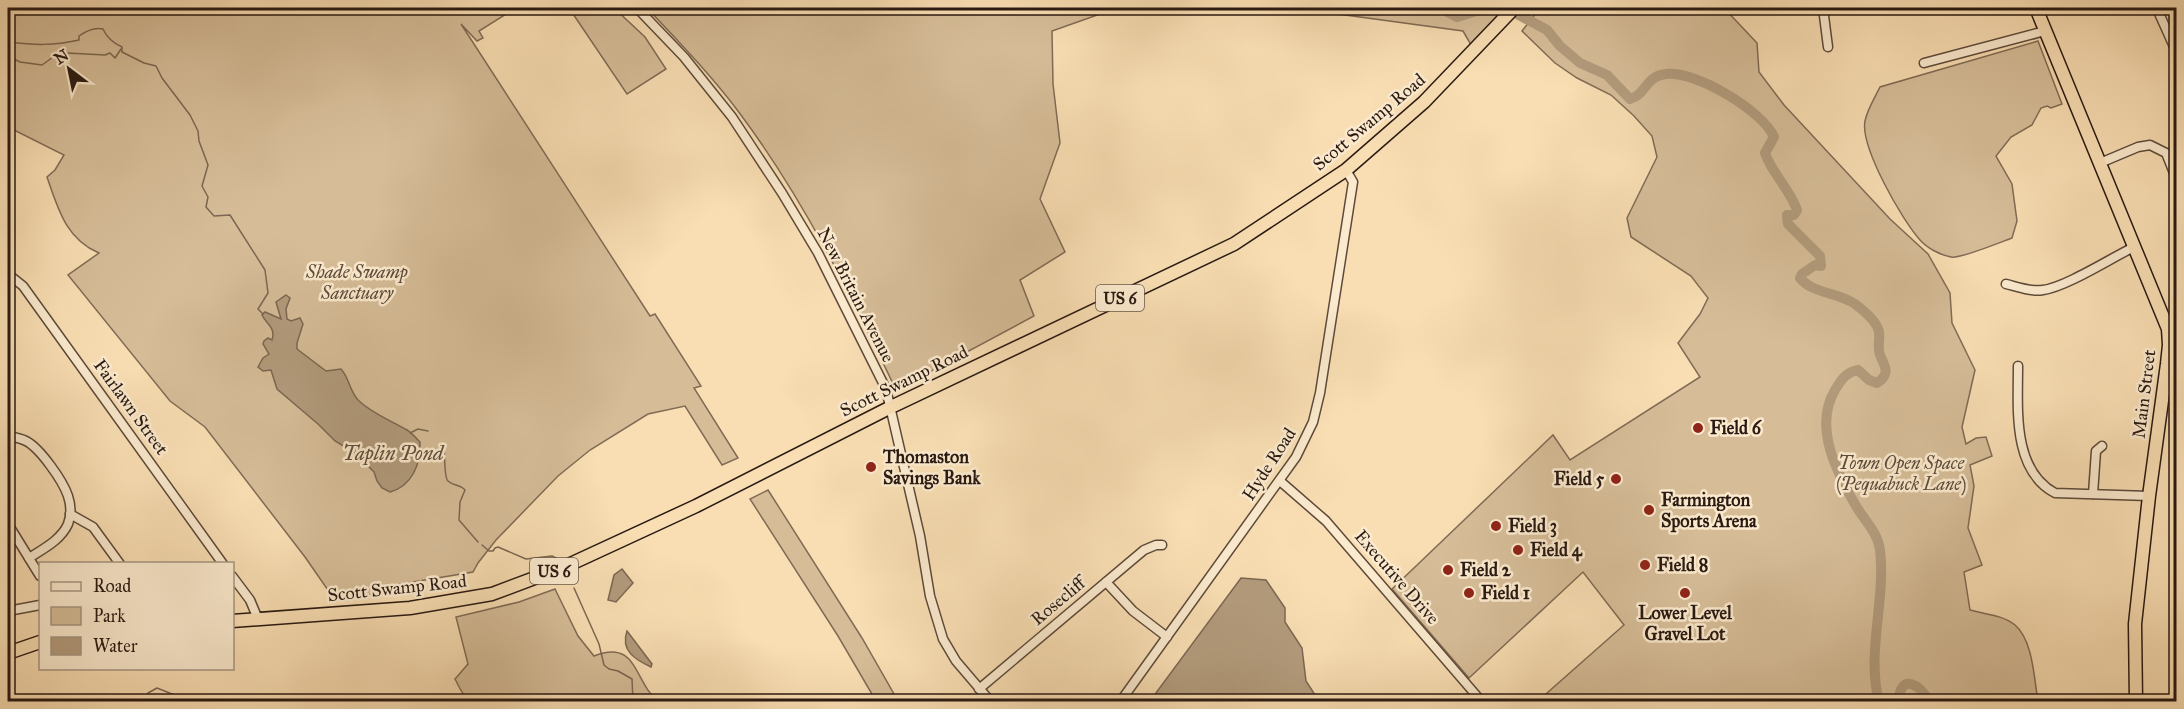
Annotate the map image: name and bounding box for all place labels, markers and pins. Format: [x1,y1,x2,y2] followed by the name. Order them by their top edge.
[1710,417,1762,439] place label: Field 6
[1691,421,1705,435] marker: Field 6
[882,446,981,490] place label: Thomaston Savings Bank
[864,460,878,474] marker: Thomaston Savings Bank
[1554,468,1605,490] place label: Field 5
[1609,472,1623,486] marker: Field 5
[1661,489,1757,533] place label: Farmington Sports Arena
[1642,503,1656,517] marker: Farmington Sports Arena
[1508,515,1557,538] place label: Field 3
[1489,519,1503,533] marker: Field 3
[1530,539,1583,562] place label: Field 4
[1511,543,1525,557] marker: Field 4
[1657,554,1708,576] place label: Field 8
[1638,558,1652,572] marker: Field 8
[1460,559,1512,581] place label: Field 2
[1441,563,1455,577] marker: Field 2
[1481,582,1530,604] place label: Field 1
[1462,586,1476,600] marker: Field 1
[1678,586,1692,600] marker: Lower Level Gravel Lot
[1638,602,1733,645] place label: Lower Level Gravel Lot

